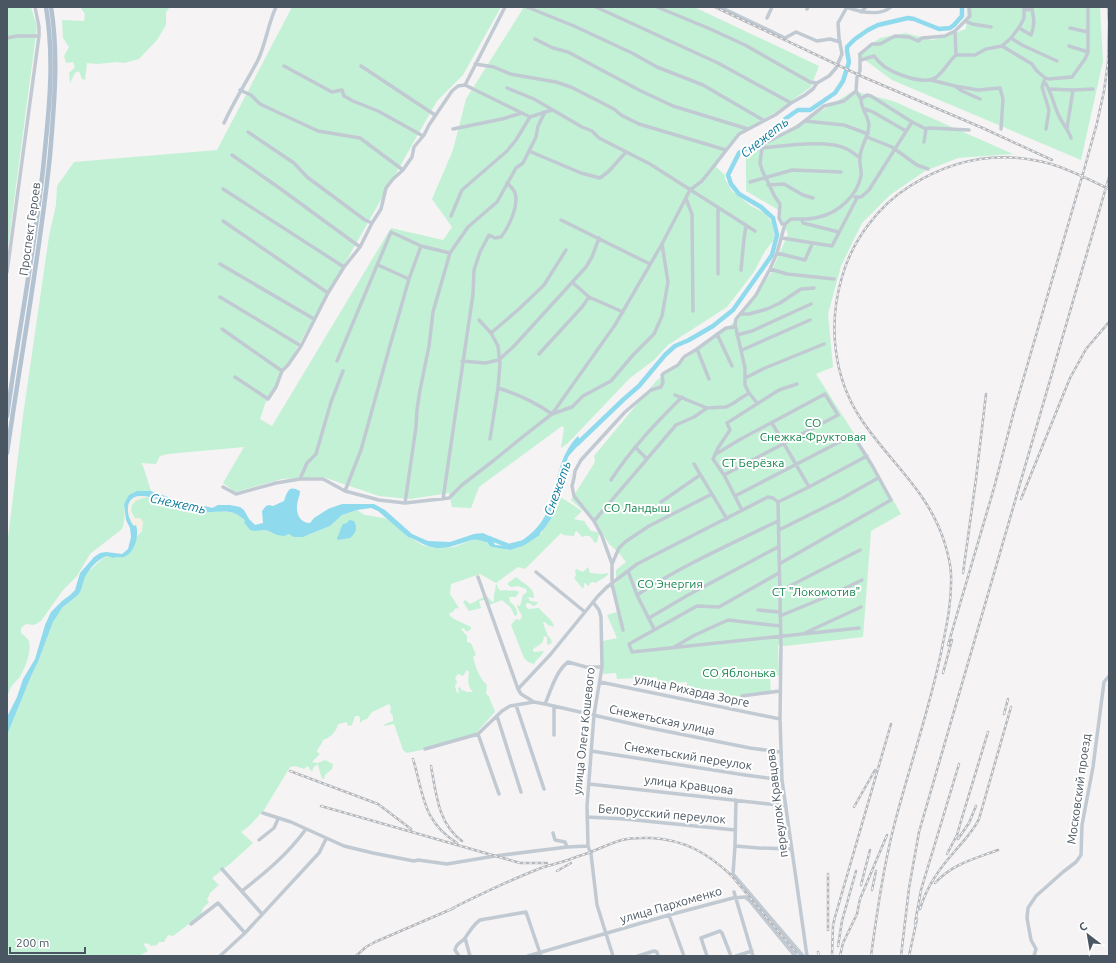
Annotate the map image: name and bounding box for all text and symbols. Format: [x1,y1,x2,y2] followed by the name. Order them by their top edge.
[737,114,791,160] water label: Снежеть
[16,181,43,277] street label: Проспект Героев
[760,416,866,443] park label: СО Снежка-Фруктовая
[722,456,784,469] park label: СТ Берёзка
[541,459,573,517] water label: Снежеть
[149,490,207,516] water label: Снежеть
[604,501,670,514] park label: СО Ландыш
[637,577,703,590] park label: СО Энергия
[772,585,860,598] park label: СТ "Локомотив"
[702,666,776,679] park label: СО Яблонька
[570,667,597,795] street label: улица Олега Кошевого
[633,672,751,709] street label: улица Рихарда Зорге
[608,702,716,737] street label: Снежетьская улица
[1064,733,1093,845] street label: Московский проезд
[623,739,753,772] street label: Снежетьский переулок
[763,748,790,858] street label: переулок Кравцова
[644,773,734,796] street label: улица Кравцова
[598,801,726,826] street label: Белорусский переулок
[618,884,723,925] street label: улица Пархоменко
[1068,915,1108,955] north arrow
[1077,919,1089,933] text: С
[10,929,85,955] scale bar
[16,936,49,949] text: 200 m

